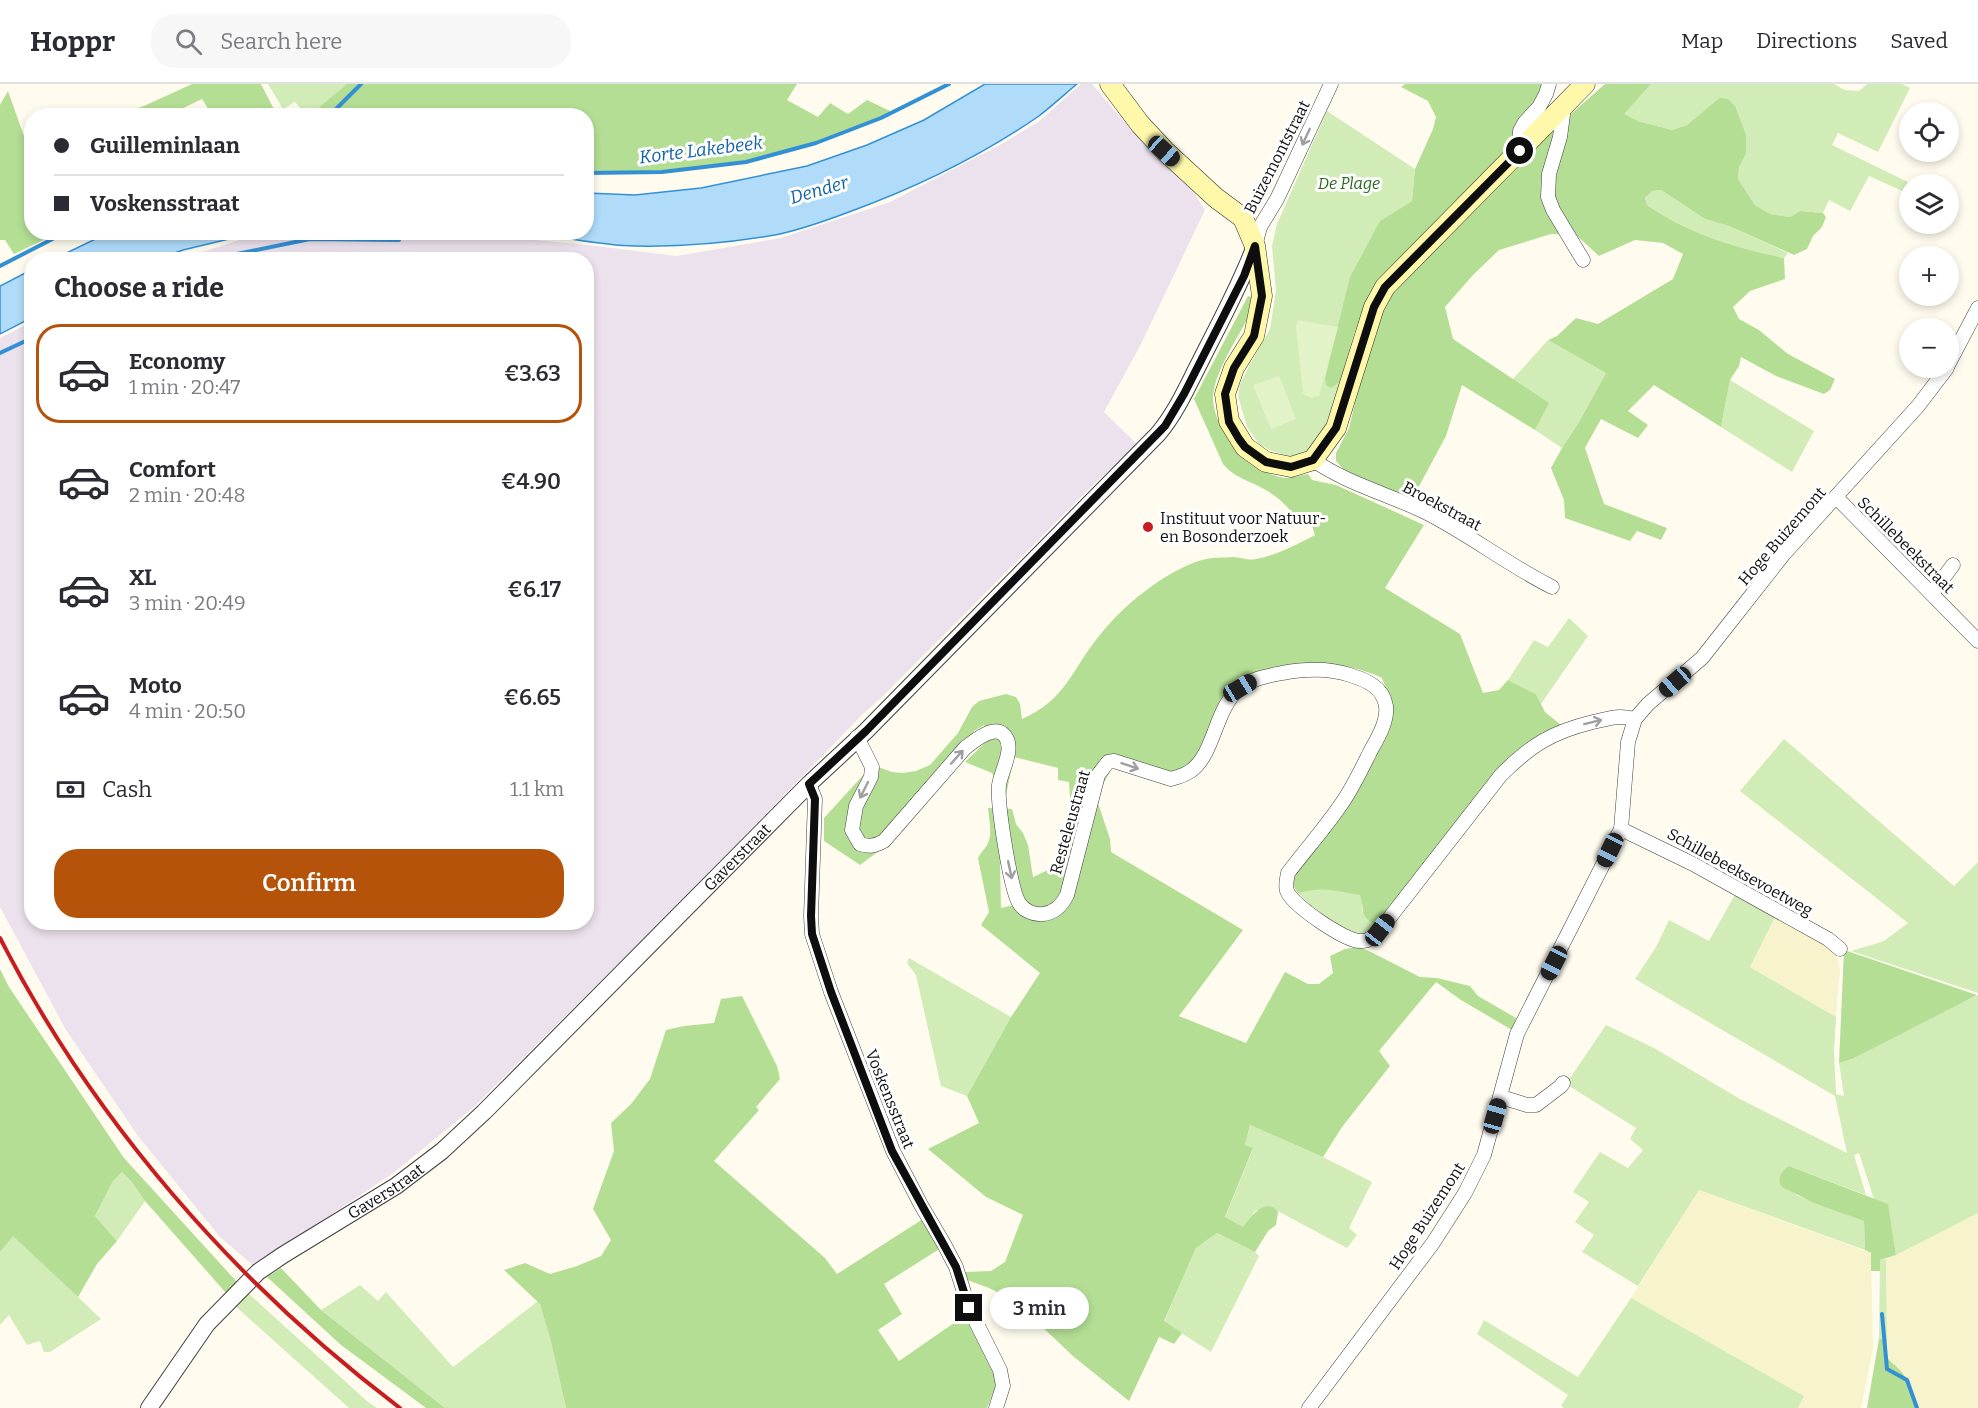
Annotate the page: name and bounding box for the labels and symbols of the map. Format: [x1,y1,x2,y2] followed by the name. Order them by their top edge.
[1240,97,1314,217] street label: Buizemontstraat
[1300,127,1312,145] one-way arrow
[638,131,764,168] water label: Korte Lakebeek
[1145,132,1183,170] car
[1506,137,1533,164] route start
[787,171,851,209] water label: Dender
[1318,174,1380,193] park label: De Plage
[1399,477,1485,535] street label: Broekstraat
[1734,483,1830,589] street label: Hoge Buizemont
[1854,493,1958,597] street label: Schillebeekstraat
[1160,509,1327,546] place label: Instituut voor Natuur- en Bosonderzoek
[1141,520,1155,534] marker: Instituut voor Natuur- en Bosonderzoek
[1656,663,1694,701] car
[1220,671,1260,705] car
[1583,716,1602,728] one-way arrow
[950,750,964,765] one-way arrow
[1120,762,1139,773] one-way arrow
[1046,768,1094,876] street label: Resteleustraat
[857,781,869,799] one-way arrow
[700,819,774,894] street label: Gaverstraat
[1664,824,1816,920] street label: Schillebeeksevoetweg
[1594,830,1626,870] car
[1005,860,1017,879] one-way arrow
[1362,910,1398,950] car
[1538,943,1570,983] car
[862,1047,919,1151] street label: Voskensstraat
[1481,1096,1509,1136] car
[344,1159,427,1223] street label: Gaverstraat
[1385,1159,1469,1273] street label: Hoge Buizemont
[990,1287,1089,1329] callout: 3 min
[955,1294,982,1321] route end

